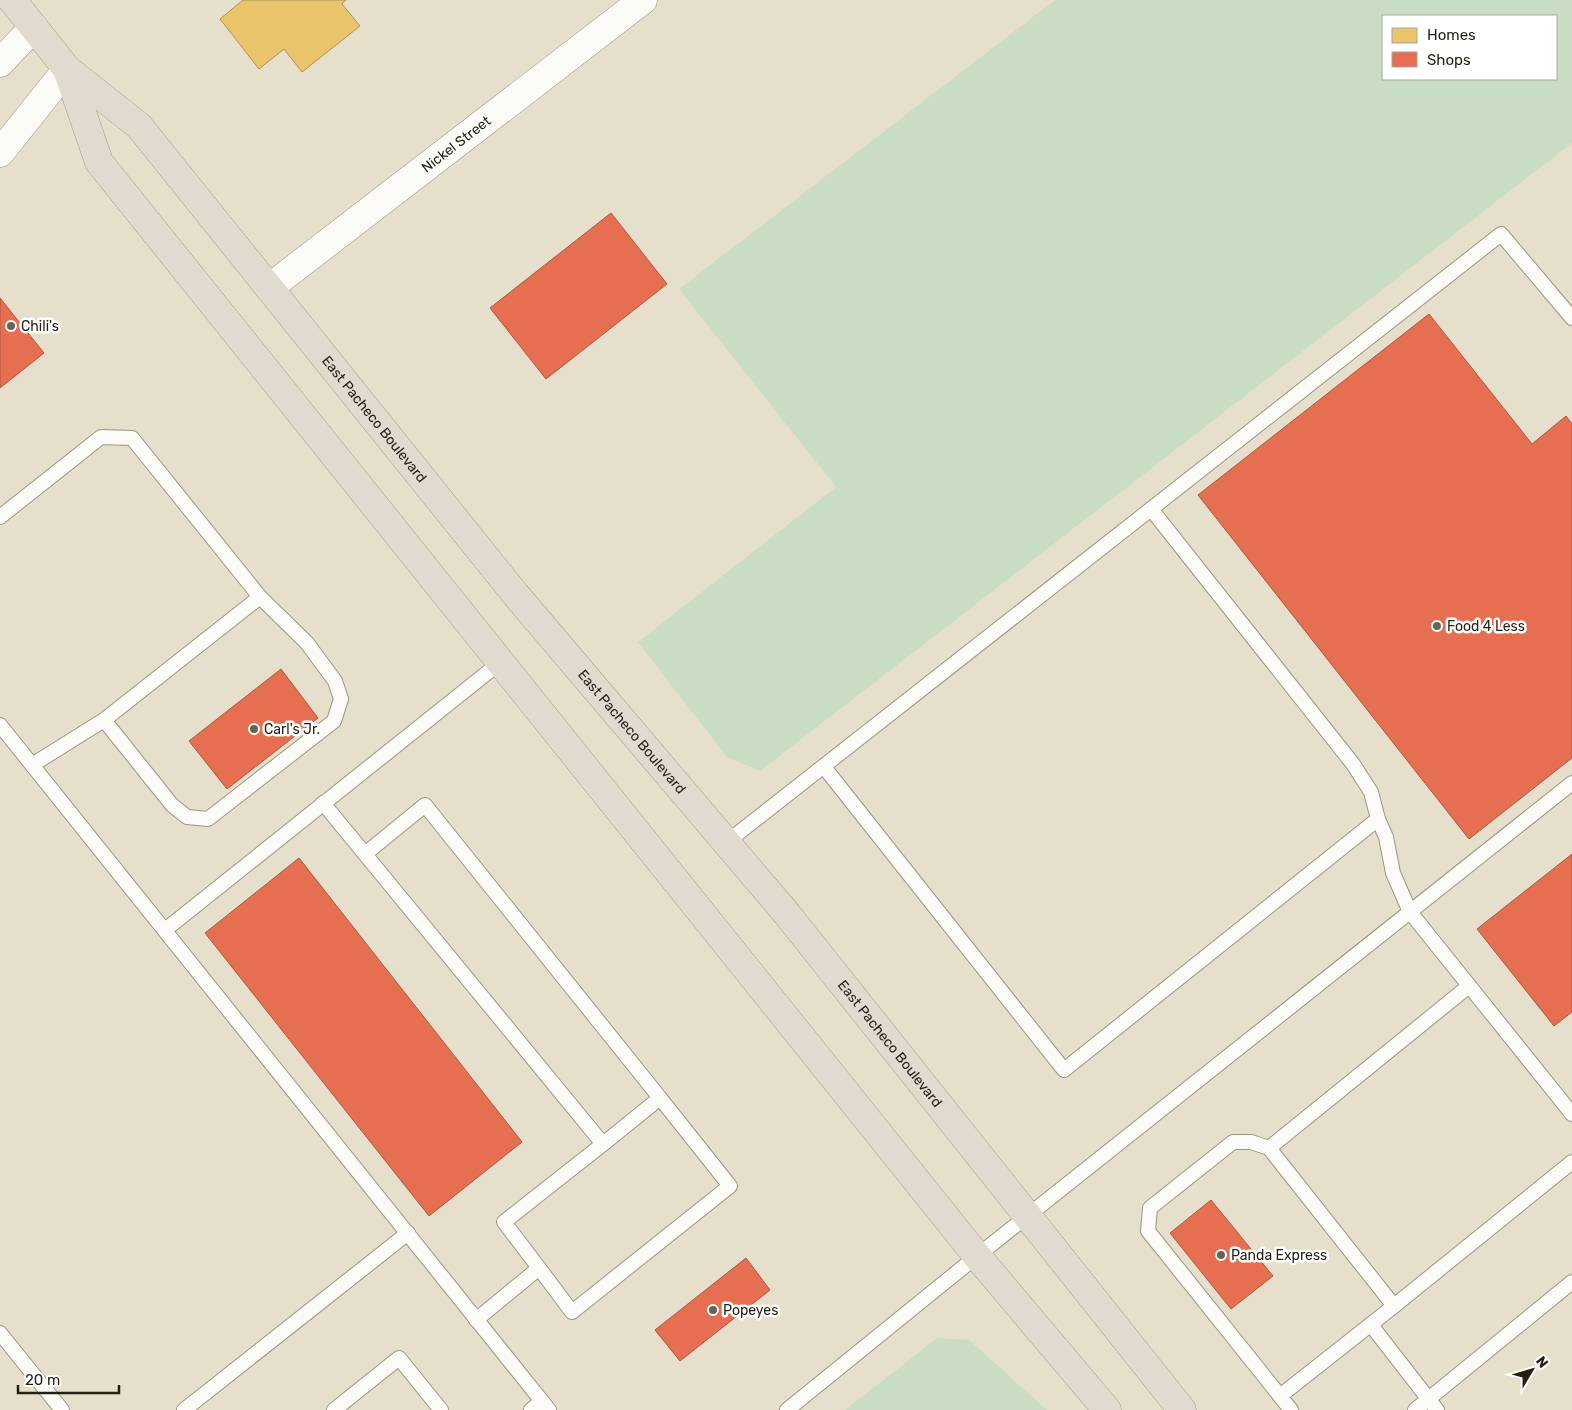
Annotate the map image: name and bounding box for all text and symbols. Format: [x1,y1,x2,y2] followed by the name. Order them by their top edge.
[1382,15,1557,80] legend
[1427,26,1476,44] text: Homes
[1427,51,1471,69] text: Shops
[418,112,494,176] street label: Nickel Street
[21,318,59,335] place label: Chili's
[5,320,17,332] marker: Chili's
[318,352,431,486] street label: East Pacheco Boulevard
[1447,618,1525,635] place label: Food 4 Less
[1431,620,1443,632] marker: Food 4 Less
[574,666,690,797] street label: East Pacheco Boulevard
[264,721,320,738] place label: Carl's Jr.
[248,723,260,735] marker: Carl's Jr.
[834,977,946,1111] street label: East Pacheco Boulevard
[1231,1247,1327,1264] place label: Panda Express
[1215,1249,1227,1261] marker: Panda Express
[723,1302,778,1319] place label: Popeyes
[707,1304,719,1316] marker: Popeyes
[1507,1345,1557,1395] north arrow
[1532,1353,1552,1372] text: N
[18,1362,119,1394] scale bar
[25,1371,60,1389] text: 20 m

